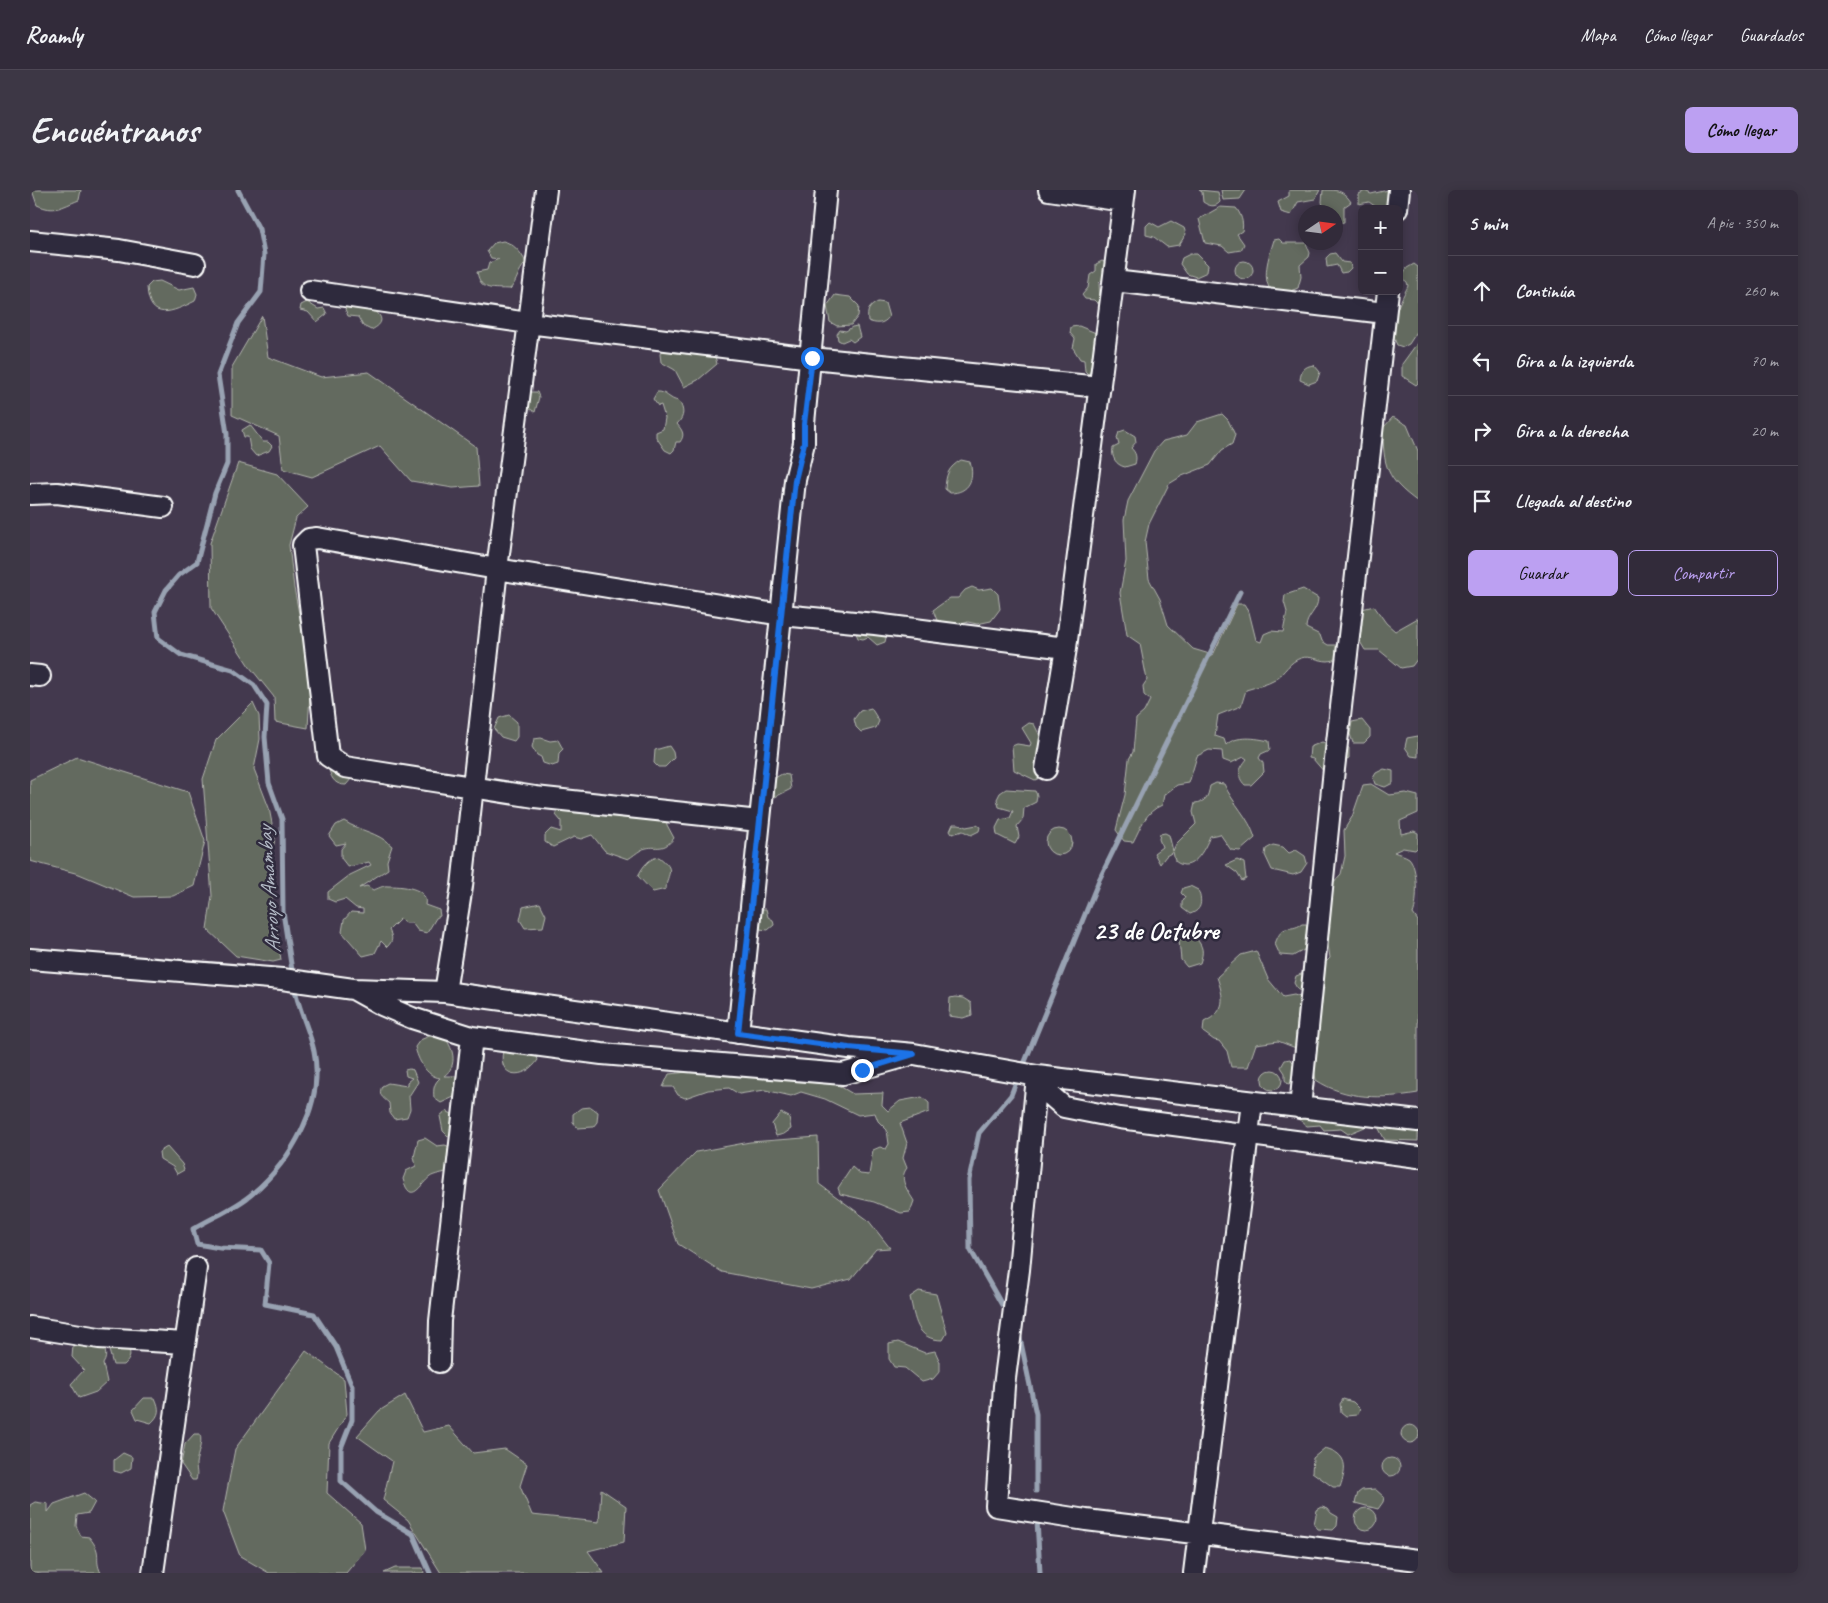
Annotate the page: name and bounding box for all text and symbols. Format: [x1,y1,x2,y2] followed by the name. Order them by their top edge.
[25,20,82,50] text: Roamly
[1581,24,1616,46] text: Mapa
[1644,24,1712,46] text: Cómo llegar
[1740,24,1803,46] text: Guardados
[1685,107,1798,153] button: Cómo llegar
[30,108,199,153] text: Encuéntranos
[1298,205,1343,250] north arrow
[1358,205,1403,295] map controls
[1358,205,1403,250] button: +
[1468,210,1508,236] text: 5 min
[1707,213,1778,233] text: A pie · 350 m
[1358,250,1403,295] button: −
[1468,277,1496,305] icon: ahead
[1515,279,1574,303] text: Continúa
[1744,281,1778,301] text: 260 m
[801,347,824,370] route start
[1468,347,1496,375] icon: left
[1515,349,1633,373] text: Gira a la izquierda
[1751,351,1778,371] text: 70 m
[1468,417,1496,445] icon: right
[1515,419,1628,443] text: Gira a la derecha
[1751,421,1778,441] text: 20 m
[1468,487,1496,515] icon: arrive
[1515,489,1631,513] text: Llegada al destino
[1468,550,1618,596] button: Guardar
[1628,550,1778,596] button: Compartir
[250,822,287,954] water label: Arroyo Amambay
[1093,914,1221,947] district label: 23 de Octubre
[851,1059,874,1082] route end

